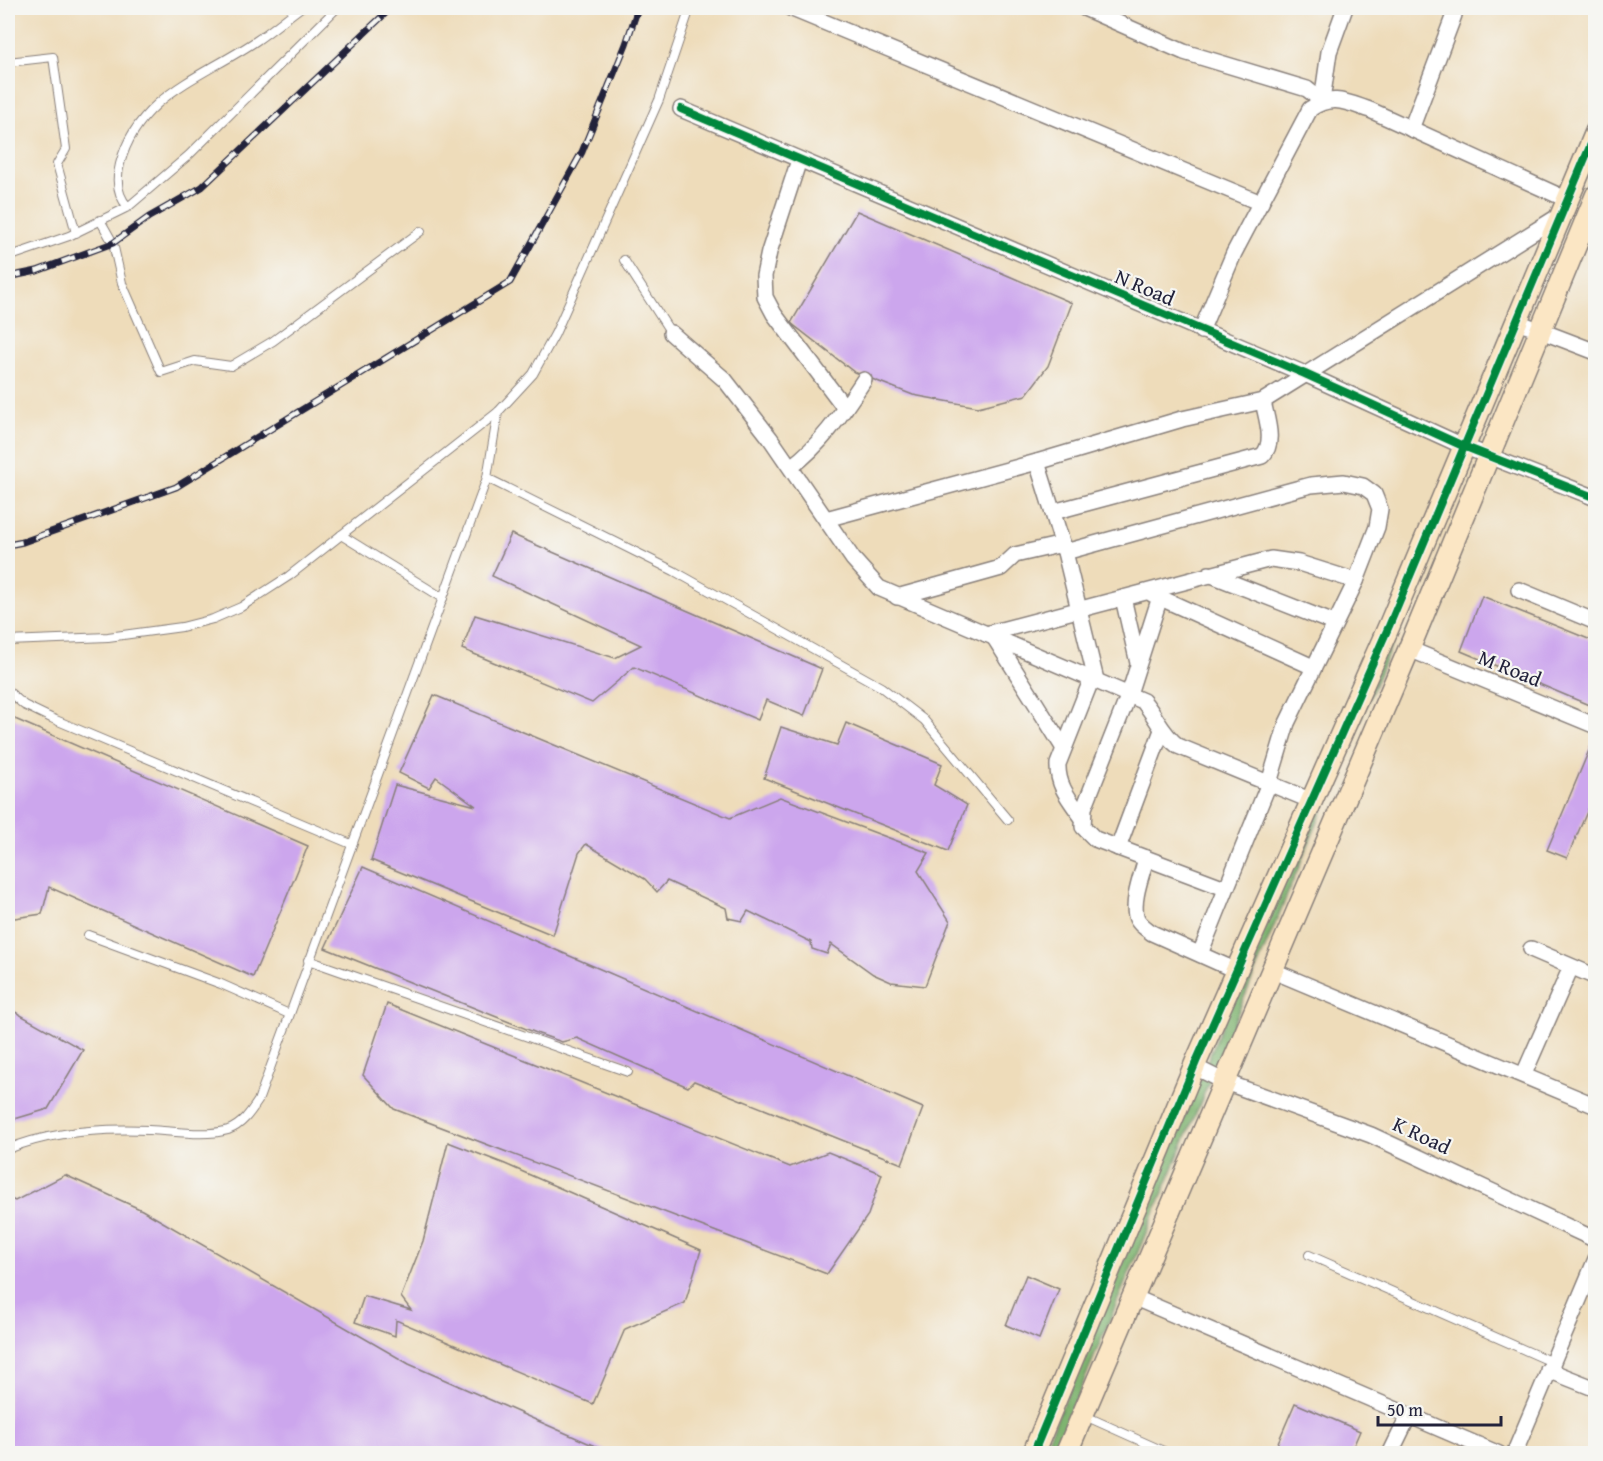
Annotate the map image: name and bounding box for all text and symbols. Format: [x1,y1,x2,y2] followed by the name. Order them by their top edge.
[1110,261,1180,314] street label: N Road
[1474,641,1547,695] street label: M Road
[1388,1108,1457,1162] street label: K Road
[1378,1389,1501,1427] scale bar
[1387,1396,1423,1423] text: 50 m

